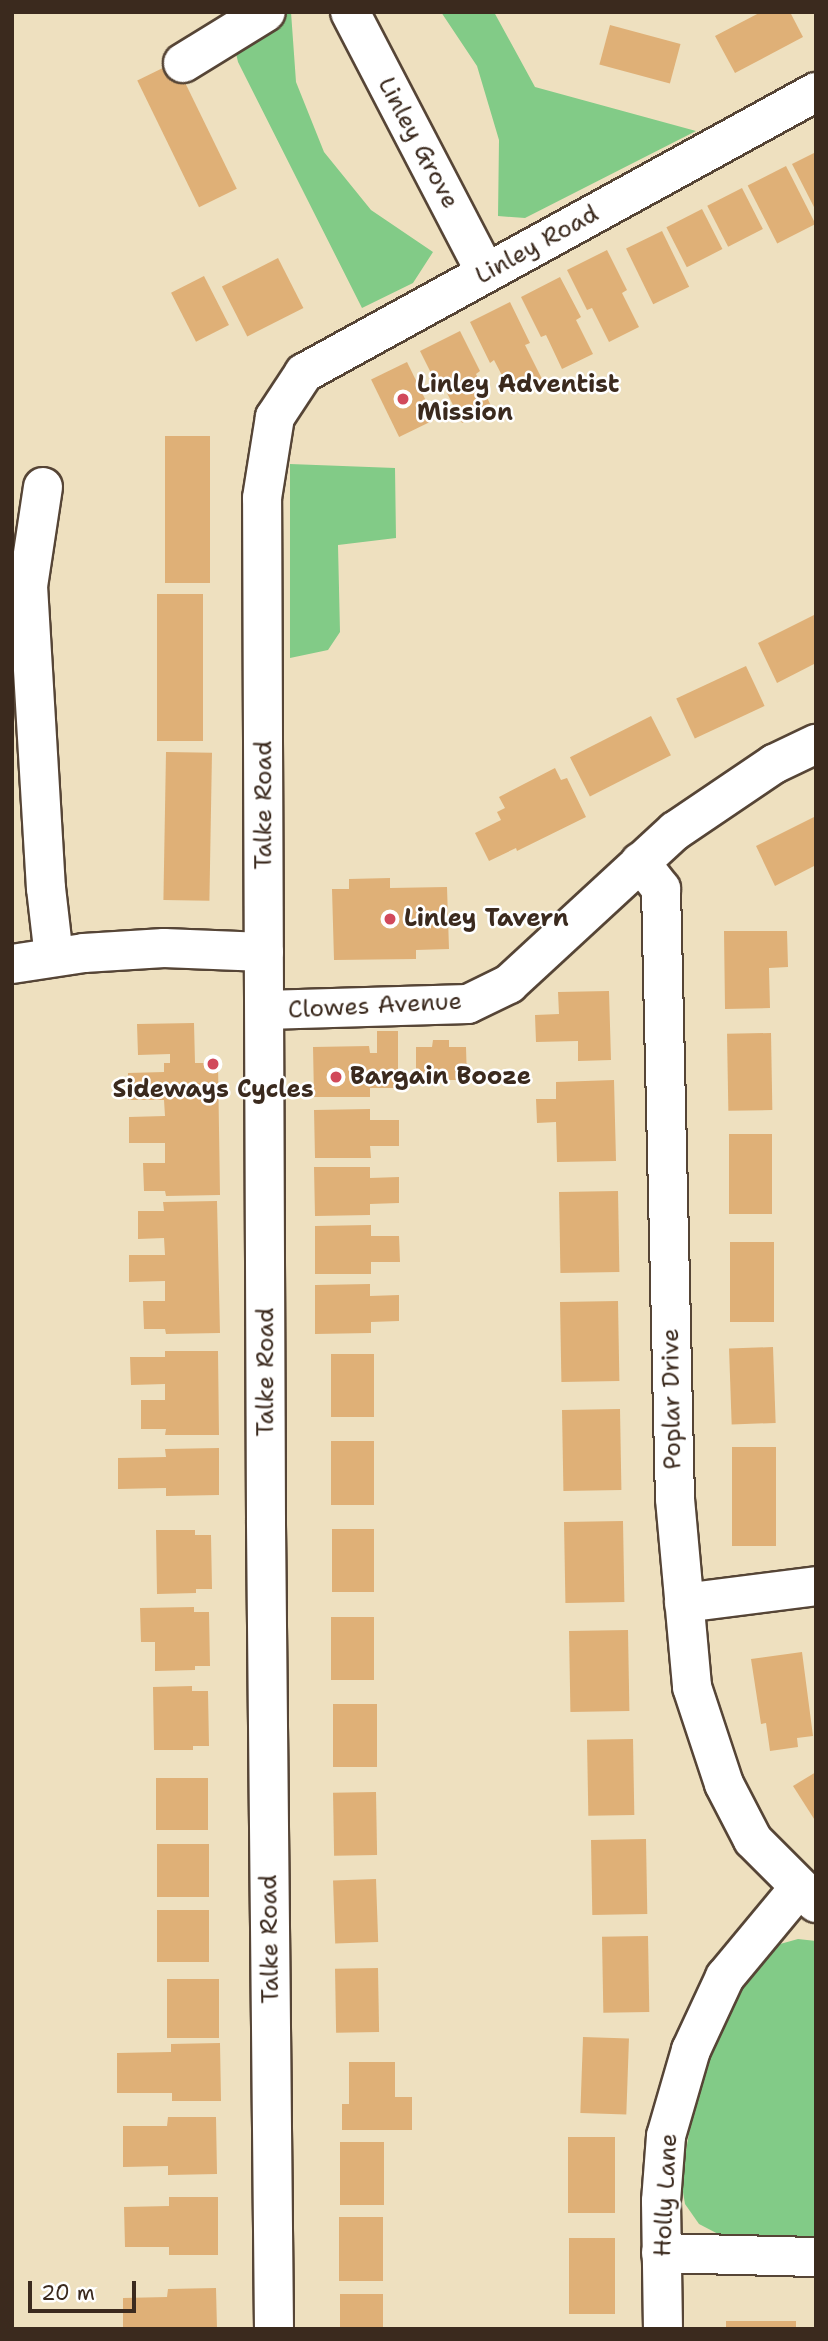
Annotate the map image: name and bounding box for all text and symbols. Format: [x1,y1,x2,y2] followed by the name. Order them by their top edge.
[371,72,465,214] street label: Linley Grove
[470,199,604,291] street label: Linley Road
[417,371,620,427] place label: Linley Adventist Mission
[395,391,411,407] marker: Linley Adventist Mission
[250,740,278,870] street label: Talke Road
[404,905,569,933] place label: Linley Tavern
[382,911,398,927] marker: Linley Tavern
[287,987,463,1025] street label: Clowes Avenue
[205,1056,221,1072] marker: Sideways Cycles
[350,1063,531,1091] place label: Bargain Booze
[328,1069,344,1085] marker: Bargain Booze
[112,1076,314,1104] place label: Sideways Cycles
[252,1307,280,1437] street label: Talke Road
[656,1328,688,1470] street label: Poplar Drive
[254,1874,286,2004] street label: Talke Road
[648,2133,684,2257] street label: Holly Lane
[32,2268,140,2312] scale bar
[41,2279,95,2307] text: 20 m

